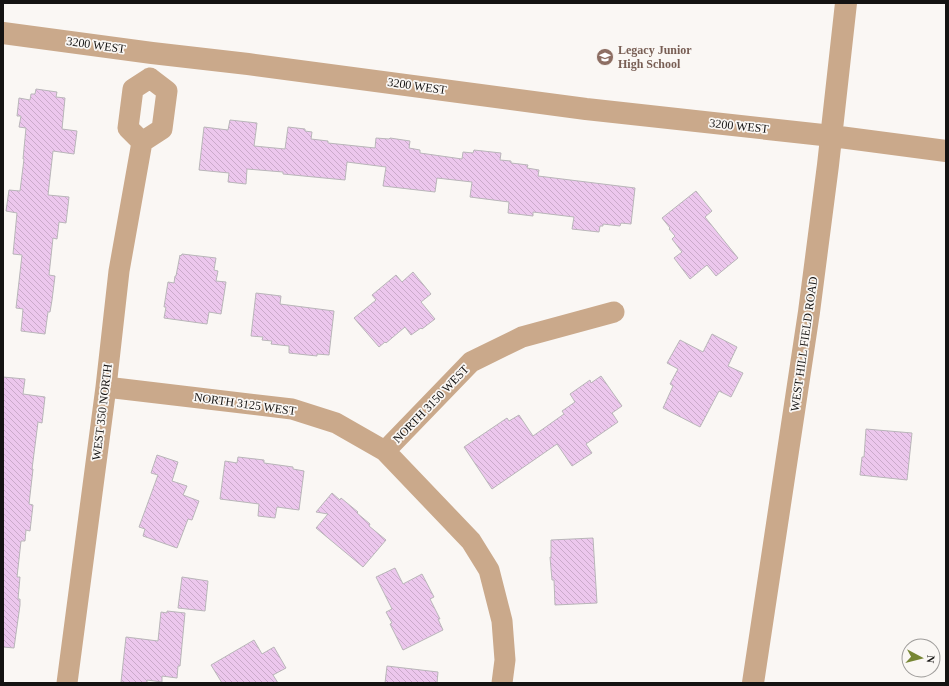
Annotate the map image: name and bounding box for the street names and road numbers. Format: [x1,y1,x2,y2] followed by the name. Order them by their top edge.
[66,34,127,56] street label: 3200 WEST
[387,75,448,97] street label: 3200 WEST
[709,116,770,136] street label: 3200 WEST
[788,275,820,412] street label: WEST HILL FIELD ROAD
[390,362,472,446] street label: NORTH 3150 WEST
[89,363,115,461] street label: WEST 350 NORTH
[193,390,298,418] street label: NORTH 3125 WEST

